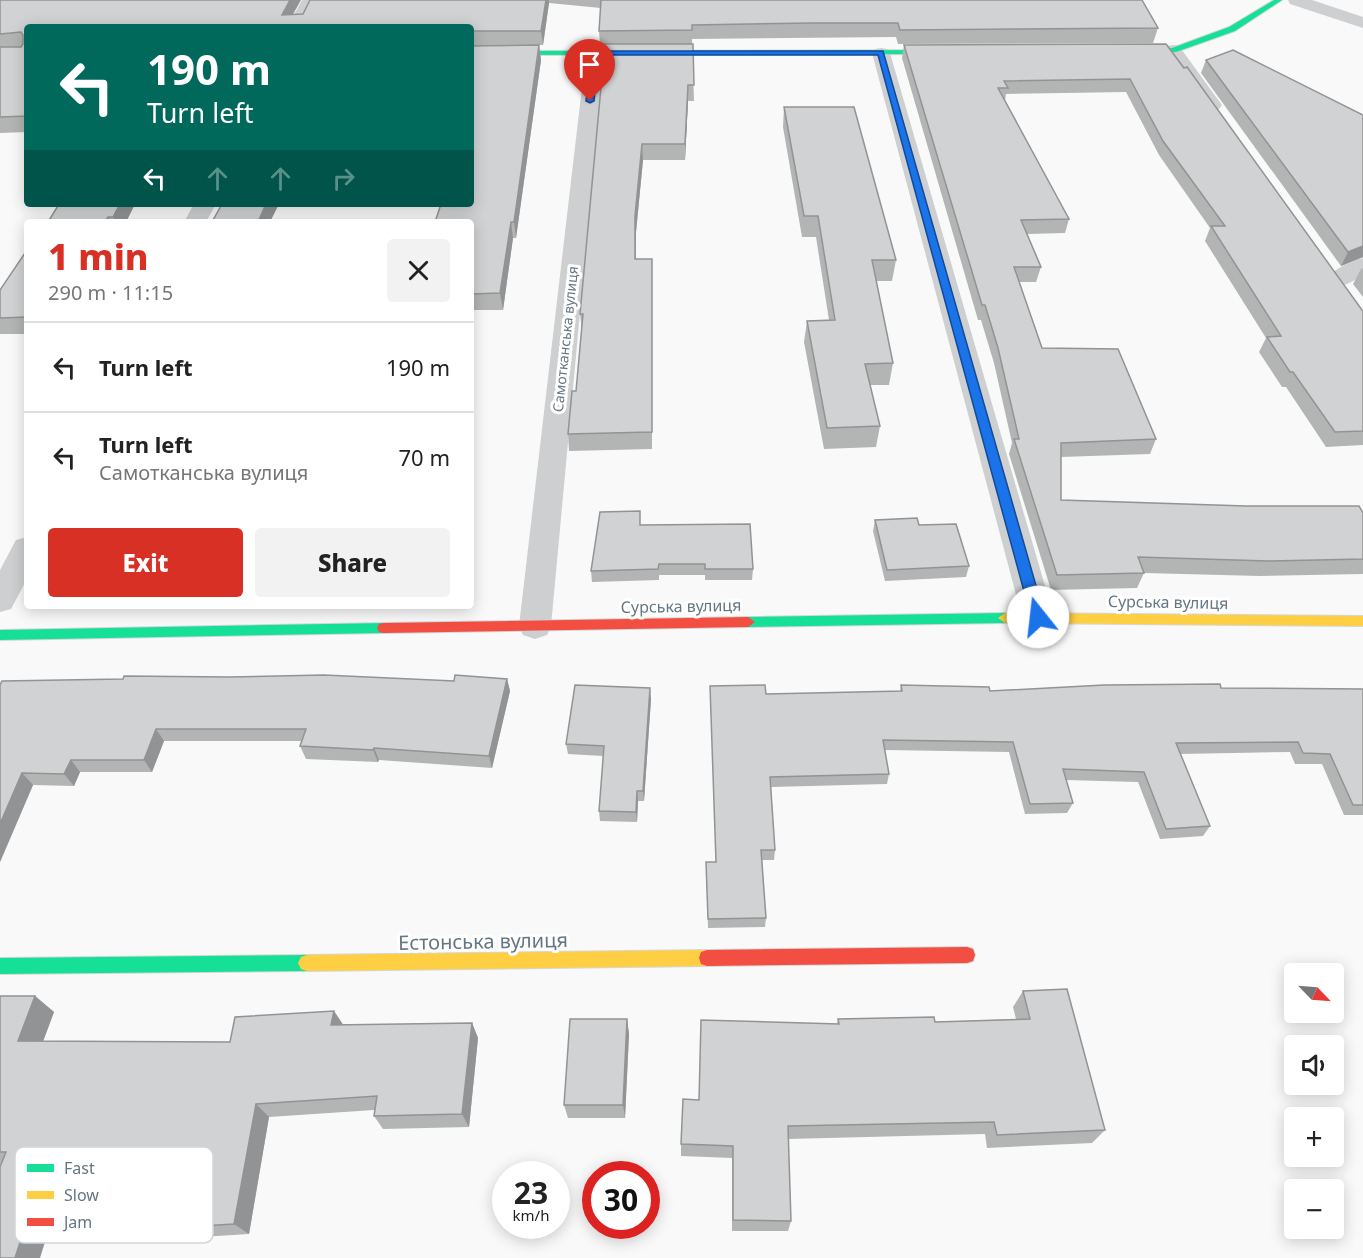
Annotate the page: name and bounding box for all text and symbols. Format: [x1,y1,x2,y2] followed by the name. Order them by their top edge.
[564,39,615,101] pin
[147,40,271,97] text: 190 m
[48,48,126,126] icon: left
[573,48,606,81] icon: arrive
[147,94,253,131] text: Turn left
[138,162,171,195] icon: left
[201,162,234,195] icon: ahead
[264,162,297,195] icon: ahead
[327,162,360,195] icon: right
[48,232,149,281] text: 1 min
[387,239,450,302] button: close
[548,265,582,413] street label: Самотканська вулиця
[48,279,173,306] text: 290 m · 11:15
[48,351,81,384] icon: left
[99,352,193,382] text: Turn left
[386,352,450,382] text: 190 m
[99,429,193,459] text: Turn left
[48,441,81,474] icon: left
[399,442,450,472] text: 70 m
[99,459,308,486] text: Самотканська вулиця
[48,528,243,597] button: Exit
[255,528,450,597] button: Share
[1006,585,1070,649] position arrow
[1108,590,1228,614] street label: Сурська вулиця
[621,594,741,618] street label: Сурська вулиця
[398,926,568,956] street label: Естонська вулиця
[1284,963,1344,1023] north arrow
[1284,963,1344,1239] map controls
[1284,1035,1344,1095] button: sound
[1284,1107,1344,1167] button: +
[15,1147,213,1243] legend
[64,1157,95,1179] text: Fast
[582,1161,660,1239] speed limit sign: 30
[514,1172,548,1213] text: 23
[1284,1179,1344,1239] button: −
[64,1184,99,1206] text: Slow
[513,1205,549,1225] text: km/h
[62,1211,92,1233] text: Jam

